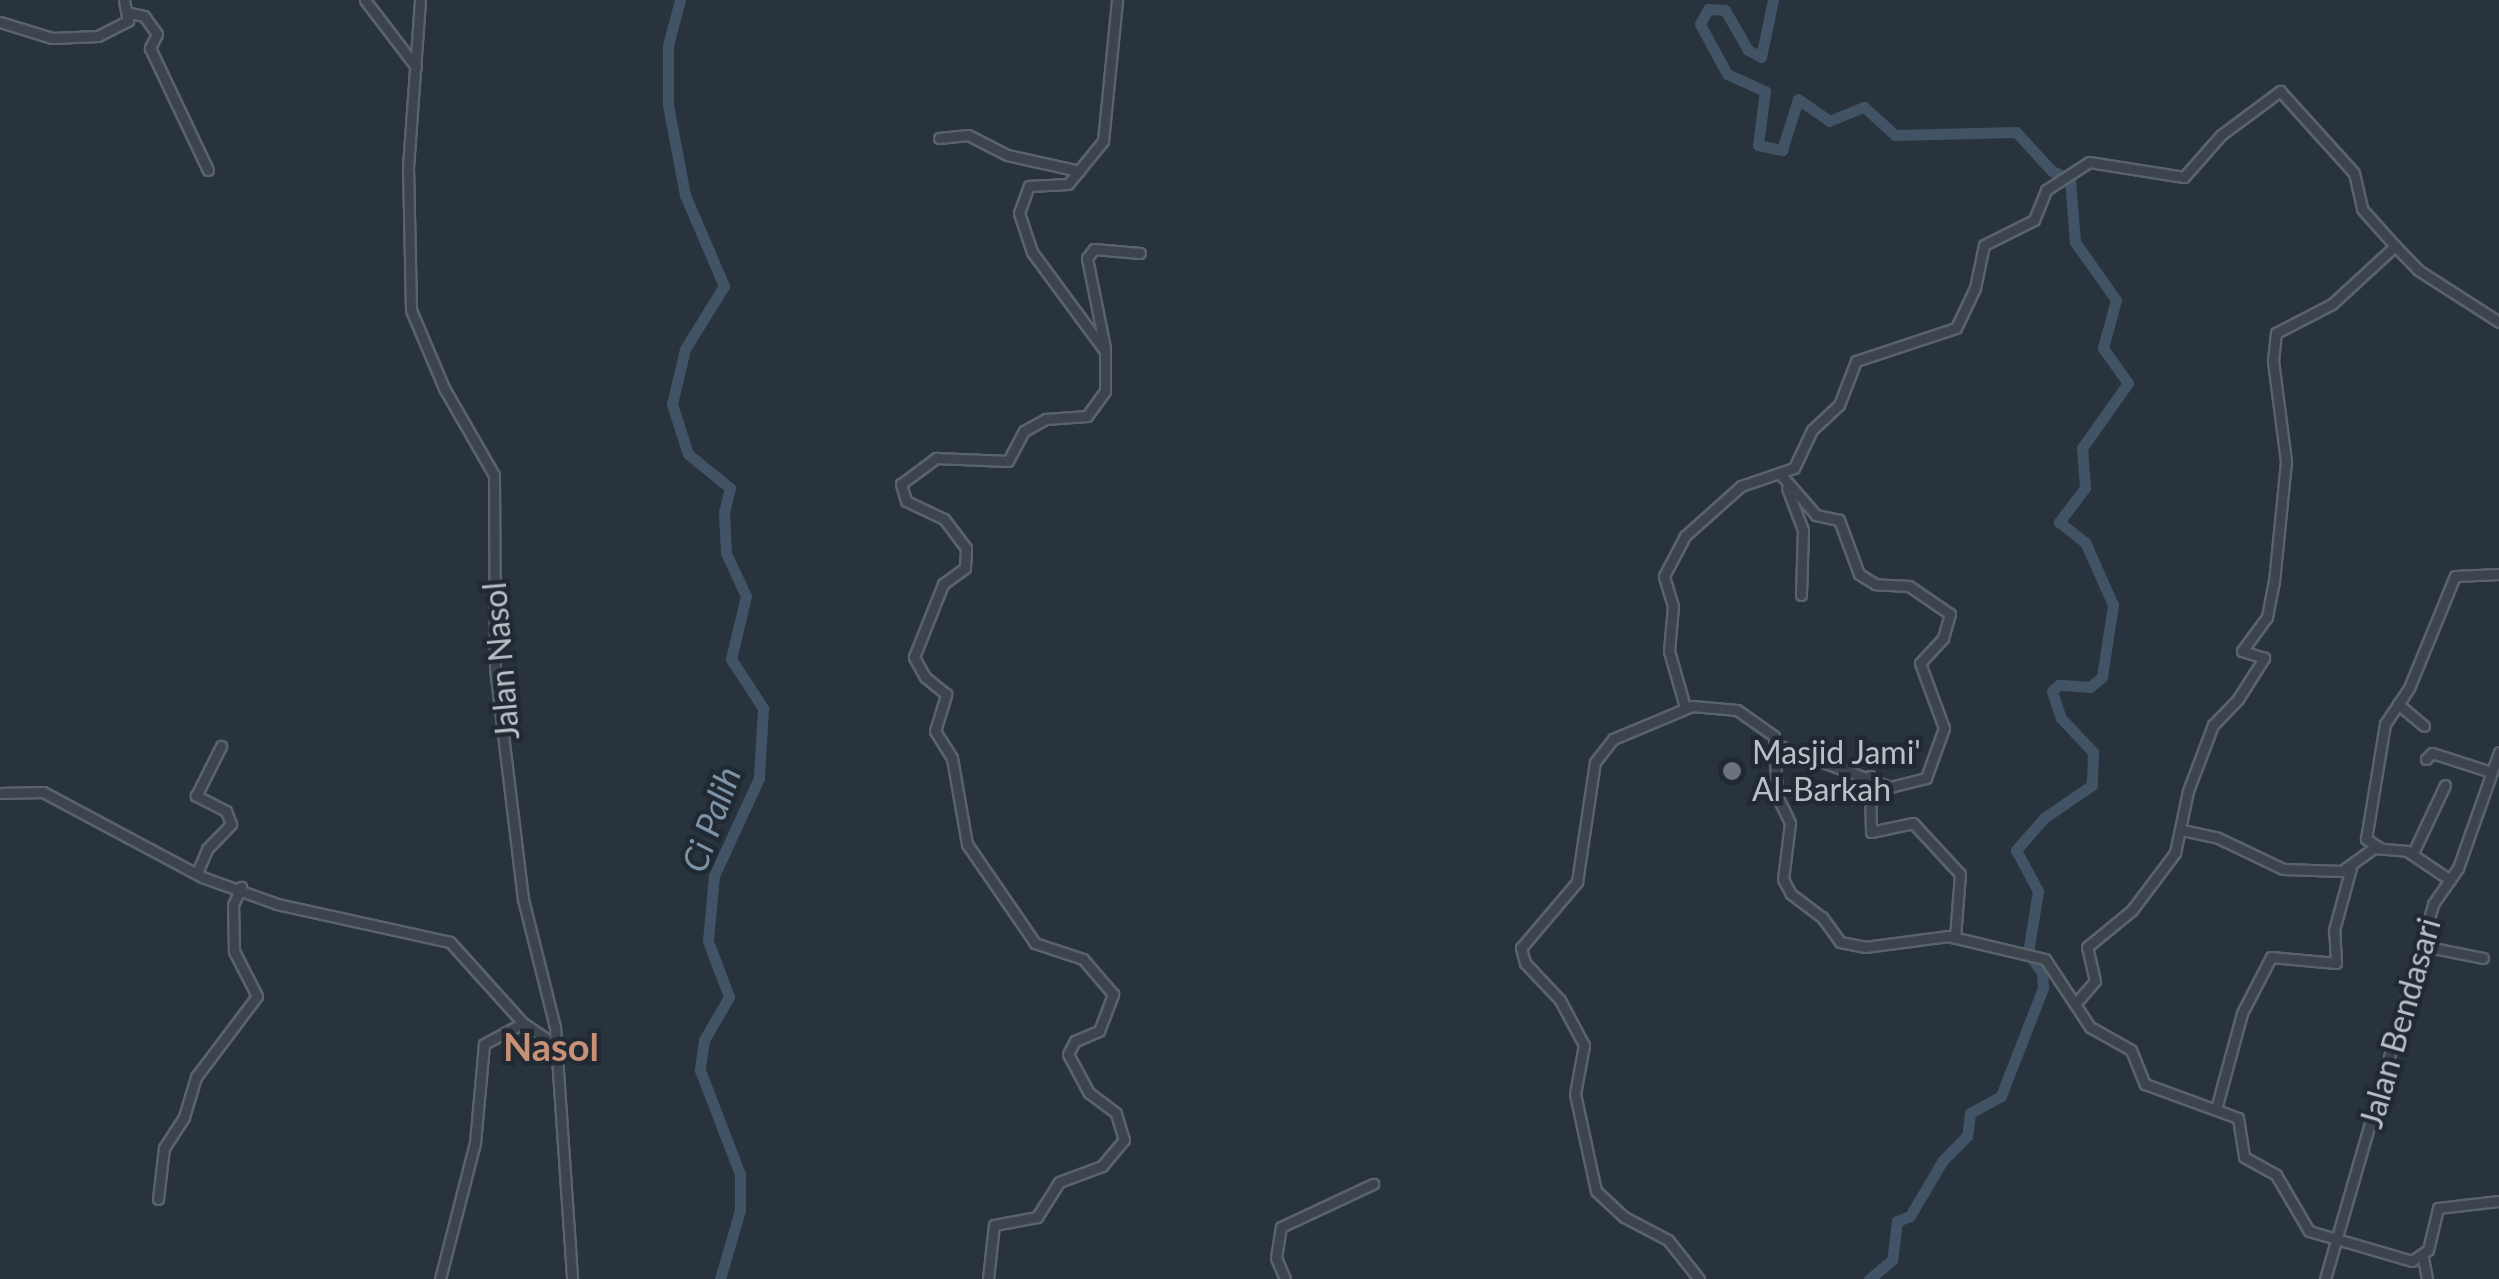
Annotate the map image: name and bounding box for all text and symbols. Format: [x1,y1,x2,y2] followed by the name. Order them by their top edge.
[475,581,527,741] street label: Jalan Nasol
[1752,734,1922,809] place label: Masjid Jami' Al-Barkah
[1721,760,1743,782] marker: Masjid Jami' Al-Barkah
[672,761,748,877] water label: Ci Palih
[2352,914,2448,1132] street label: Jalan Bendasari
[503,1024,599,1070] district label: Nasol

